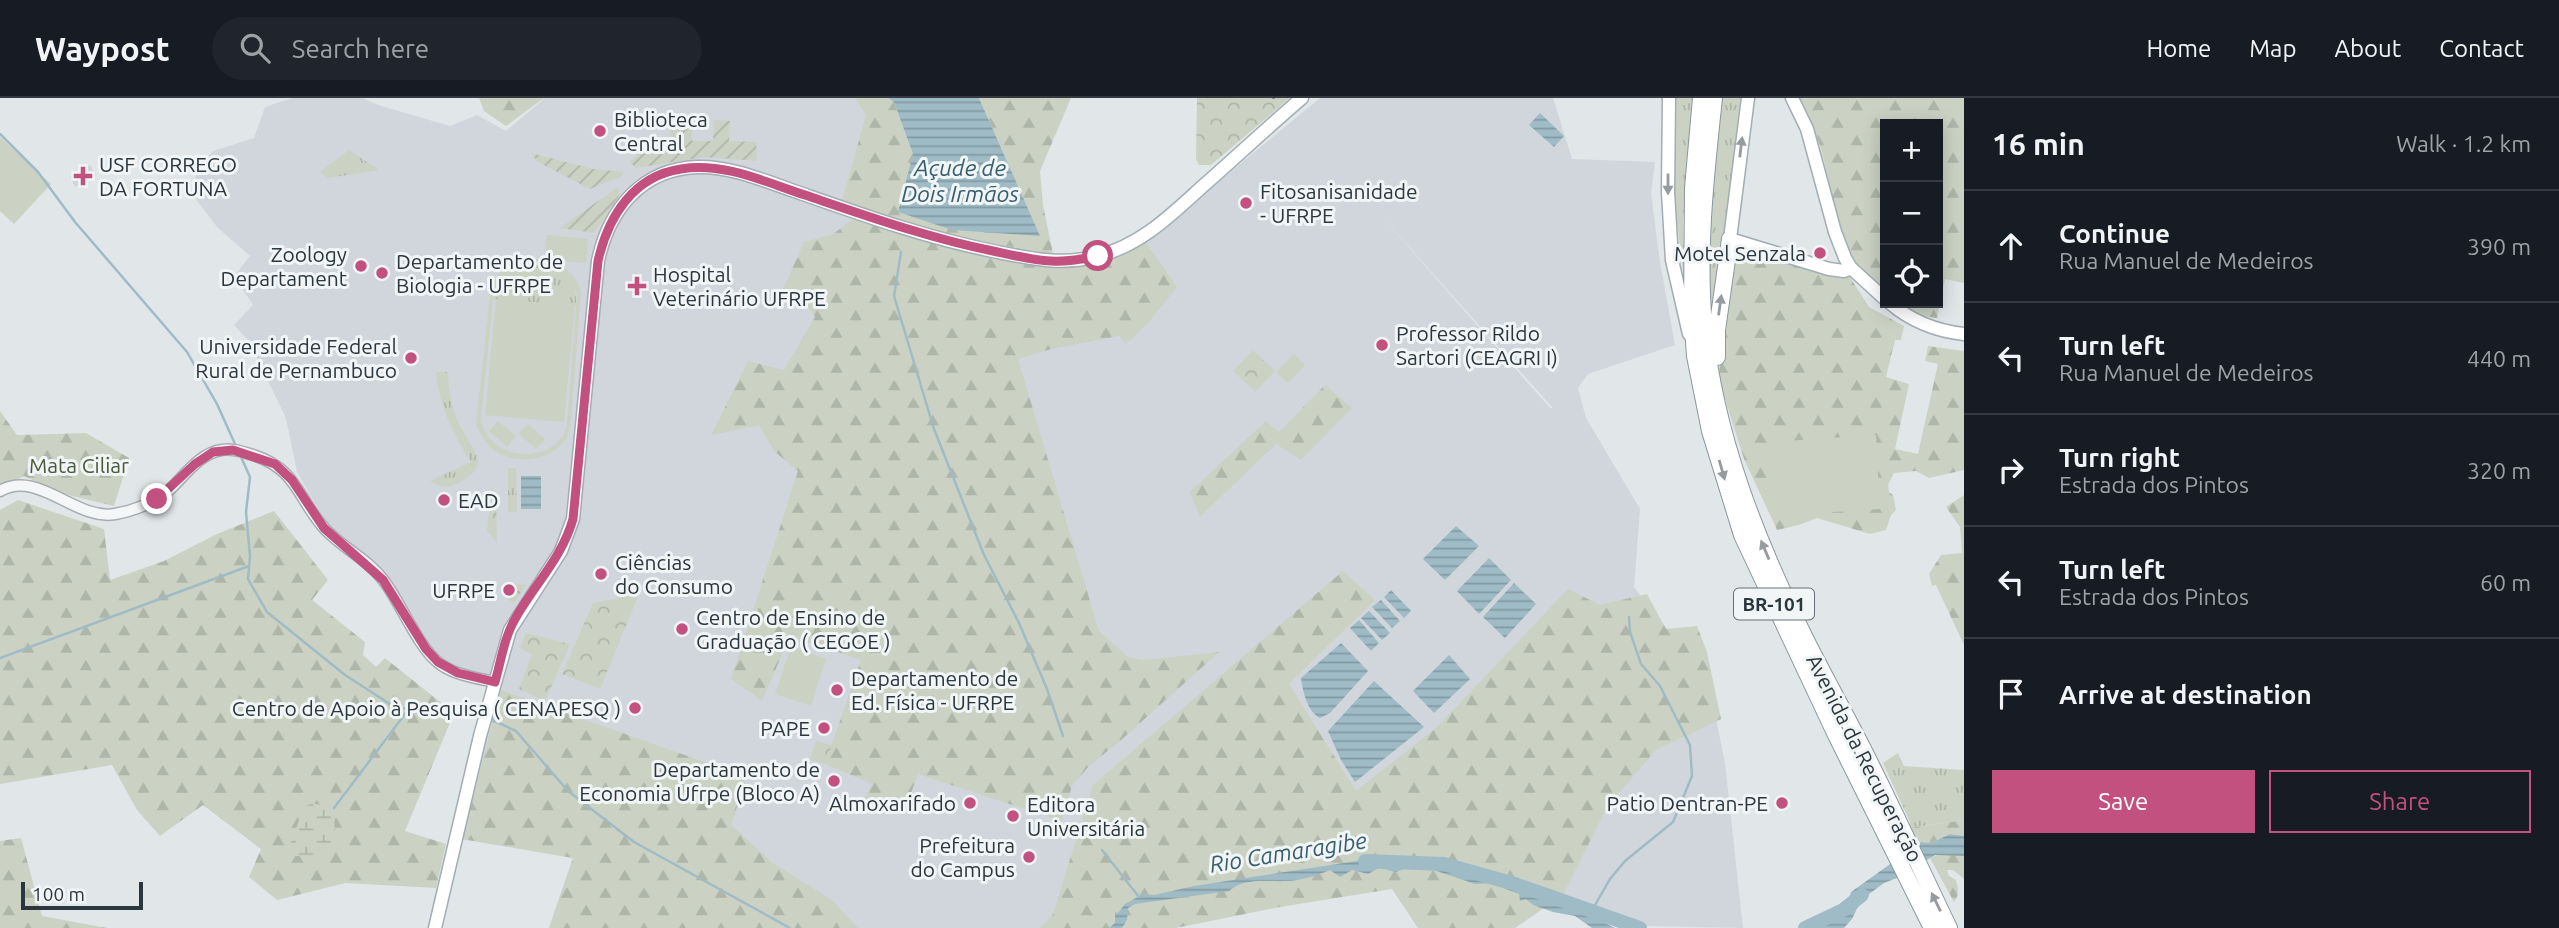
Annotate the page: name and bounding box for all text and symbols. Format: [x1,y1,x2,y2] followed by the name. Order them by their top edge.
[212,17,702,80] search box
[236,29,274,67] icon: search
[35,30,170,67] text: Waypost
[292,34,429,63] text: Search here
[2146,35,2211,62] text: Home
[2249,35,2296,62] text: Map
[2334,35,2401,62] text: About
[2439,35,2524,62] text: Contact
[614,107,708,155] place label: Biblioteca Central
[1880,119,1943,308] map controls
[1880,119,1943,182] button: +
[592,123,608,139] marker: Biblioteca Central
[1992,127,2085,161] text: 16 min
[2396,131,2531,156] text: Walk · 1.2 km
[1736,136,1747,158] one-way arrow
[99,152,237,200] place label: USF CORREGO DA FORTUNA
[901,155,1019,206] water label: Açude de Dois Irmãos
[73,166,93,186] marker: USF CORREGO DA FORTUNA
[1662,173,1674,195] one-way arrow
[1260,179,1418,227] place label: Fitosanisanidade - UFRPE
[1880,182,1943,245] button: −
[1238,195,1254,211] marker: Fitosanisanidade - UFRPE
[2059,219,2170,248] text: Continue
[1992,227,2030,265] icon: ahead
[2467,234,2531,259] text: 390 m
[1082,240,1113,271] route start
[1674,241,1806,265] place label: Motel Senzala
[221,242,347,290] place label: Zoology Departament
[1812,245,1828,261] marker: Motel Senzala
[1880,245,1943,308] button: locate
[2059,248,2314,273] text: Rua Manuel de Medeiros
[396,249,563,297] place label: Departamento de Biologia - UFRPE
[353,258,369,274] marker: Zoology Departament
[653,262,826,310] place label: Hospital Veterinário UFRPE
[374,265,390,281] marker: Departamento de Biologia - UFRPE
[627,276,647,296] marker: Hospital Veterinário UFRPE
[1715,294,1726,316] one-way arrow
[1396,321,1558,369] place label: Professor Rildo Sartori (CEAGRI I)
[2059,331,2165,360] text: Turn left
[195,334,397,382] place label: Universidade Federal Rural de Pernambuco
[1374,337,1390,353] marker: Professor Rildo Sartori (CEAGRI I)
[1992,339,2030,377] icon: left
[2467,346,2531,371] text: 440 m
[403,350,419,366] marker: Universidade Federal Rural de Pernambuco
[2059,360,2314,385] text: Rua Manuel de Medeiros
[2059,443,2180,472] text: Turn right
[1992,451,2030,489] icon: right
[29,453,129,477] park label: Mata Ciliar
[2467,458,2531,483] text: 320 m
[1717,460,1727,481] one-way arrow
[2059,472,2249,497] text: Estrada dos Pintos
[141,483,172,514] route end
[458,488,499,512] place label: EAD
[436,492,452,508] marker: EAD
[1760,539,1771,560] one-way arrow
[615,550,733,598] place label: Ciências do Consumo
[2059,555,2165,584] text: Turn left
[1992,563,2030,601] icon: left
[593,566,609,582] marker: Ciências do Consumo
[2480,570,2531,595] text: 60 m
[432,578,495,602] place label: UFRPE
[501,582,517,598] marker: UFRPE
[2059,584,2249,609] text: Estrada dos Pintos
[1734,589,1814,620] road number: BR-101
[696,605,891,653] place label: Centro de Ensino de Graduação ( CEGOE )
[674,621,690,637] marker: Centro de Ensino de Graduação ( CEGOE )
[1802,650,1928,866] street label: Avenida da Recuperação
[851,666,1018,714] place label: Departamento de Ed. Física - UFRPE
[1992,675,2030,713] icon: arrive
[2059,680,2312,709] text: Arrive at destination
[829,682,845,698] marker: Departamento de Ed. Física - UFRPE
[232,696,621,720] place label: Centro de Apoio à Pesquisa ( CENAPESQ )
[627,700,643,716] marker: Centro de Apoio à Pesquisa ( CENAPESQ )
[760,716,810,740] place label: PAPE
[816,720,832,736] marker: PAPE
[579,757,820,805] place label: Departamento de Economia Ufrpe (Bloco A)
[1992,770,2255,833] button: Save
[2269,770,2531,833] button: Share
[826,773,842,789] marker: Departamento de Economia Ufrpe (Bloco A)
[829,791,956,815] place label: Almoxarifado
[1607,791,1768,815] place label: Patio Dentran-PE
[1027,792,1145,840] place label: Editora Universitária
[962,795,978,811] marker: Almoxarifado
[1774,795,1790,811] marker: Patio Dentran-PE
[1005,808,1021,824] marker: Editora Universitária
[1208,827,1369,877] water label: Rio Camaragibe
[910,833,1015,881] place label: Prefeitura do Campus
[1021,849,1037,865] marker: Prefeitura do Campus
[21,879,144,911] scale bar
[32,883,85,905] text: 100 m
[1931,892,1942,912] one-way arrow

